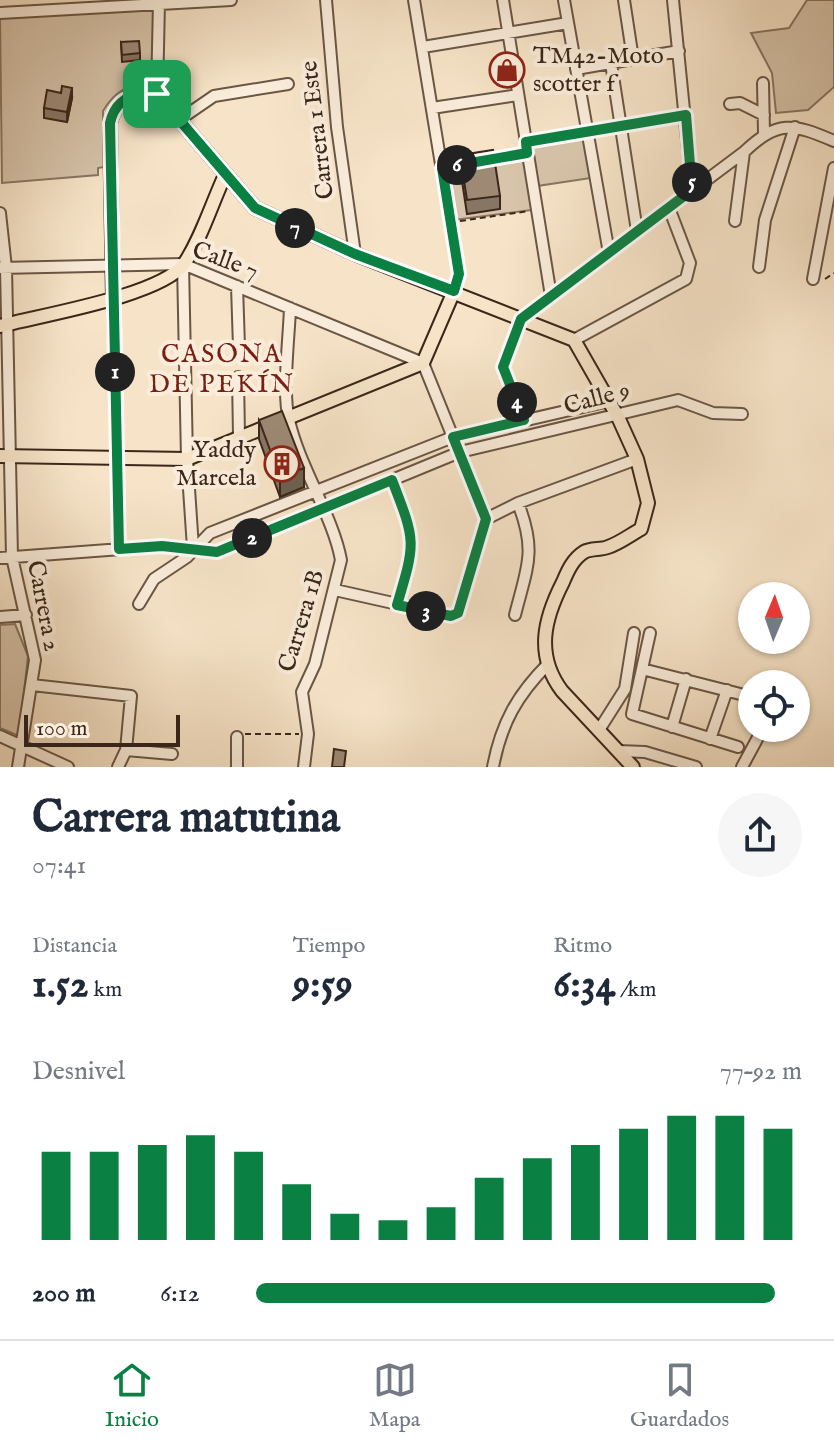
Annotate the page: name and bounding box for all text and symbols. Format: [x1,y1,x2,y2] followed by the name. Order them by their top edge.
[533,41,664,100] place label: TM42-Moto scotter f
[488,51,526,89] shop icon: TM42-Moto scotter f
[294,59,342,201] street label: Carrera 1 Este
[123,60,191,128] pin
[135,72,179,116] icon: arrive
[437,145,477,185] pin: 6
[452,151,462,179] text: 6
[672,162,712,202] pin: 5
[688,168,696,196] text: 5
[275,208,315,248] pin: 7
[290,214,300,242] text: 7
[188,235,262,287] street label: Calle 7
[149,338,295,401] district label: CASONA DE PEKÍN
[95,352,135,392] pin: 1
[111,358,119,386] text: 1
[560,375,634,423] street label: Calle 9
[497,382,537,422] pin: 4
[512,388,522,416] text: 4
[176,435,257,494] place label: Yaddy Marcela
[263,445,301,483] building icon: Yaddy Marcela
[232,518,272,558] pin: 2
[247,524,257,552] text: 2
[19,558,67,654] street label: Carrera 2
[272,566,332,676] street label: Carrera 1B
[738,582,810,654] north arrow
[738,582,810,742] map controls
[406,591,446,631] pin: 3
[422,597,430,625] text: 3
[738,670,810,742] button: locate
[24,711,180,747] scale bar
[36,715,88,743] text: 100 m
[32,791,340,847] text: Carrera matutina
[718,793,802,877] button: share
[32,849,86,882] text: 07:41
[32,932,117,960] text: Distancia
[293,932,365,960] text: Tiempo
[553,932,612,960] text: Ritmo
[32,960,89,1011] text: 1.52
[293,960,353,1011] text: 9:59
[553,960,615,1011] text: 6:34
[89,976,122,1004] text: km
[615,976,656,1004] text: /km
[32,1055,125,1088] text: Desnivel
[720,1055,802,1088] text: 77–92 m
[32,1277,96,1310] text: 200 m
[160,1277,200,1310] text: 6:12
[105,1358,159,1434] tab: Inicio
[369,1358,420,1434] tab: Mapa
[630,1358,729,1434] tab: Guardados

